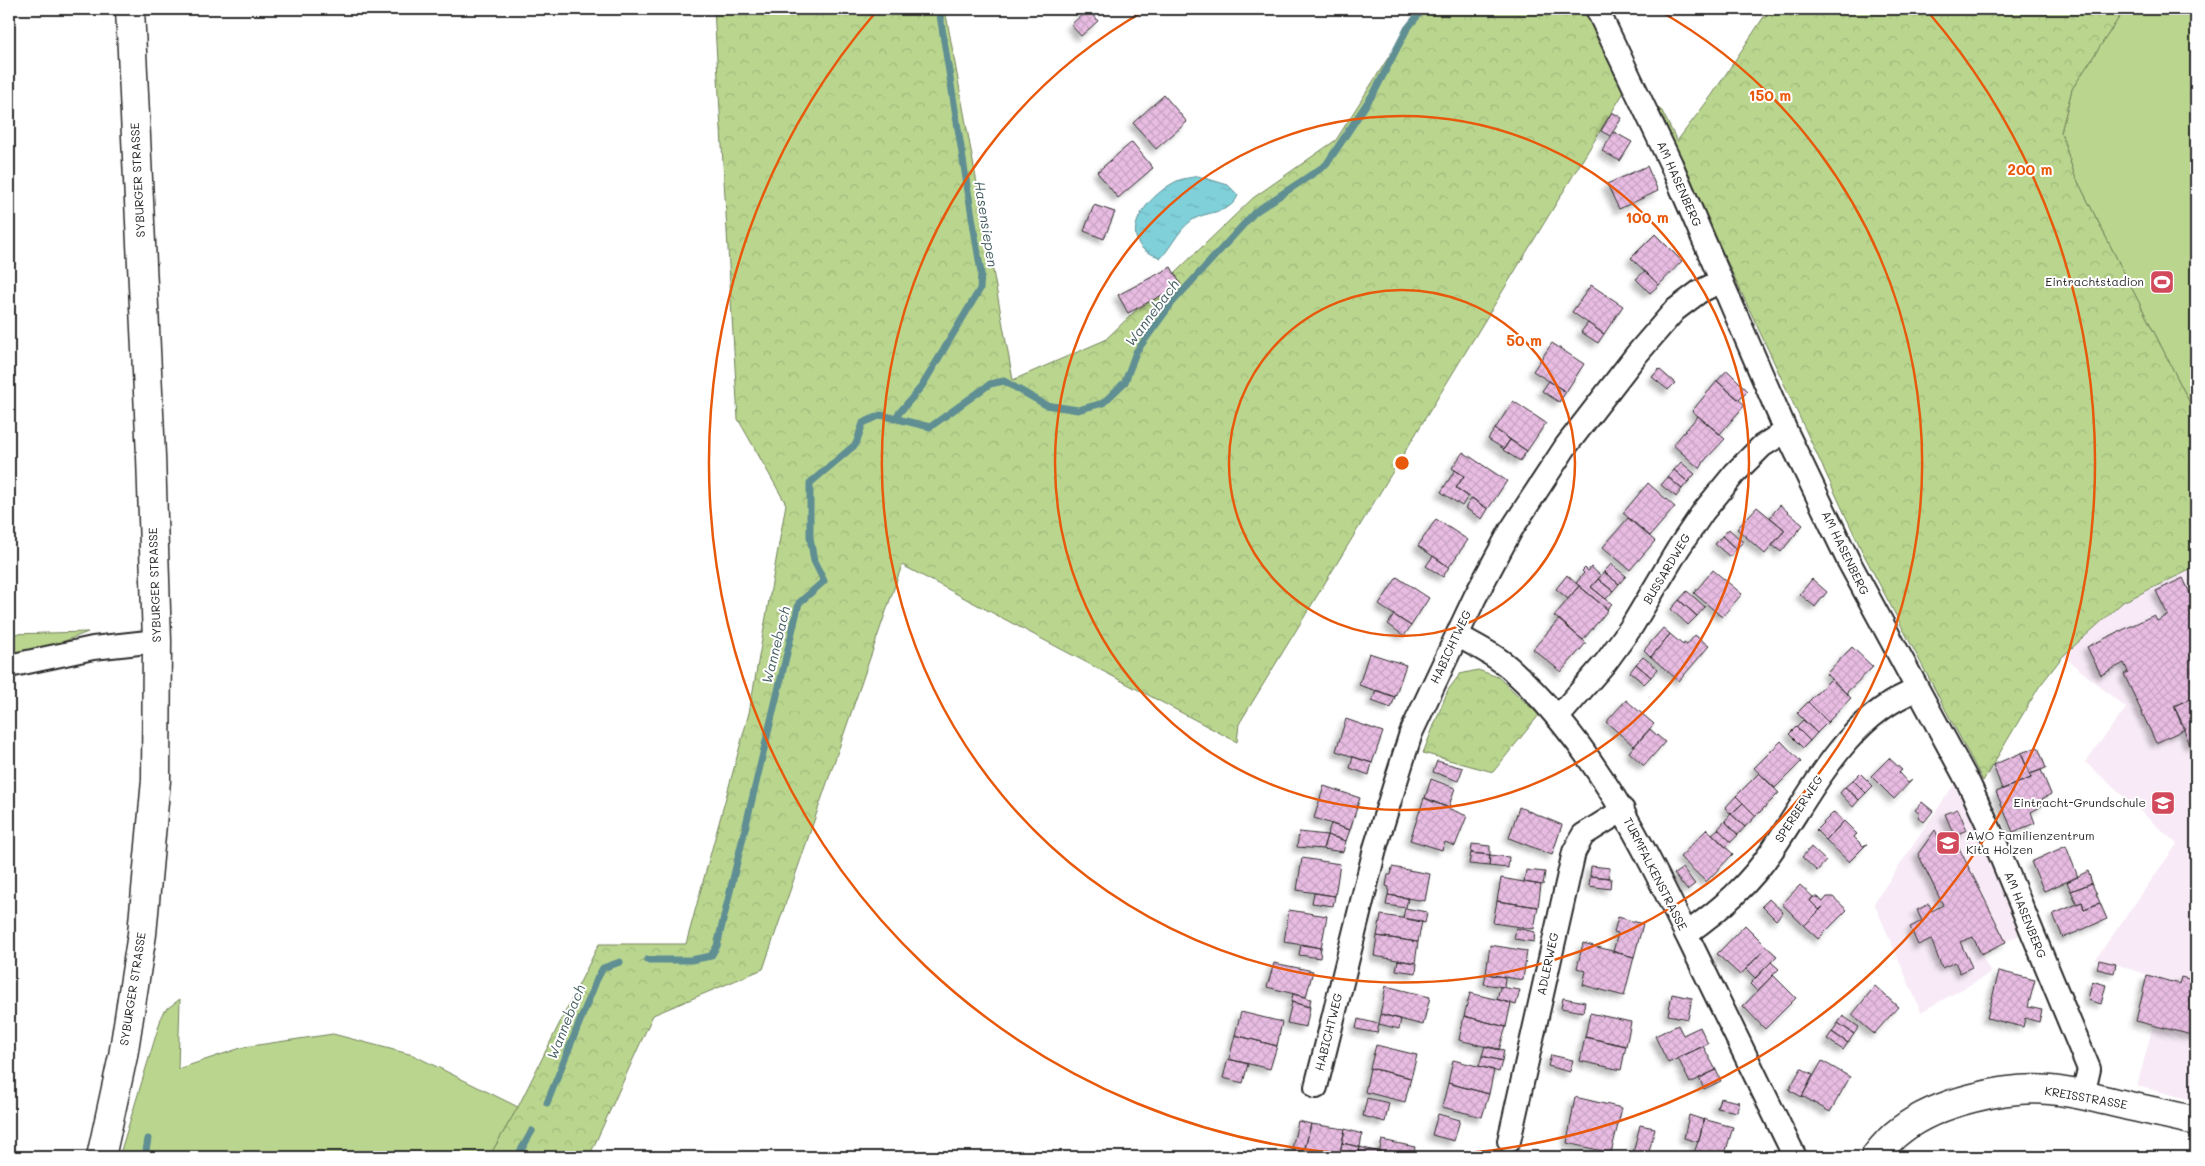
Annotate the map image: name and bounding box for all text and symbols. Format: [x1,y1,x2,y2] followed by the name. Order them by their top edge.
[1749,85,1791,105] text: 150 m
[126,122,148,238] street label: SYBURGER STRASSE
[1654,138,1706,229] street label: AM HASENBERG
[2008,159,2053,179] text: 200 m
[970,180,1003,268] water label: Hasensiepen
[1625,207,1669,227] text: 100 m
[2149,269,2175,295] sports icon: Eintrachtstadion
[2045,273,2144,289] place label: Eintrachtstadion
[1120,275,1183,350] water label: Wannebach
[1506,330,1542,350] text: 50 m
[1393,454,1411,472] centre of rings
[1819,508,1873,597] street label: AM HASENBERG
[144,527,164,643] street label: SYBURGER STRASSE
[1639,530,1694,607] street label: BUSSARDWEG
[757,604,794,685] water label: Wannebach
[1426,607,1474,686] street label: HABICHTWEG
[1770,772,1826,845] street label: SPERBERWEG
[2150,790,2176,816] school or university icon: Eintracht-Grundschule
[2013,794,2146,810] place label: Eintracht-Grundschule
[1620,814,1691,933] street label: TURMFALKENSTRASSE
[1966,827,2095,857] place label: AWO Familienzentrum Kita Holzen
[1935,830,1961,856] school or university icon: AWO Familienzentrum Kita Holzen
[2001,869,2051,960] street label: AM HASENBERG
[115,931,149,1047] street label: SYBURGER STRASSE
[1533,931,1561,997] street label: ADLERWEG
[542,982,589,1062] water label: Wannebach
[1311,991,1345,1072] street label: HABICHTWEG
[2044,1082,2129,1112] street label: KREISSTRASSE

